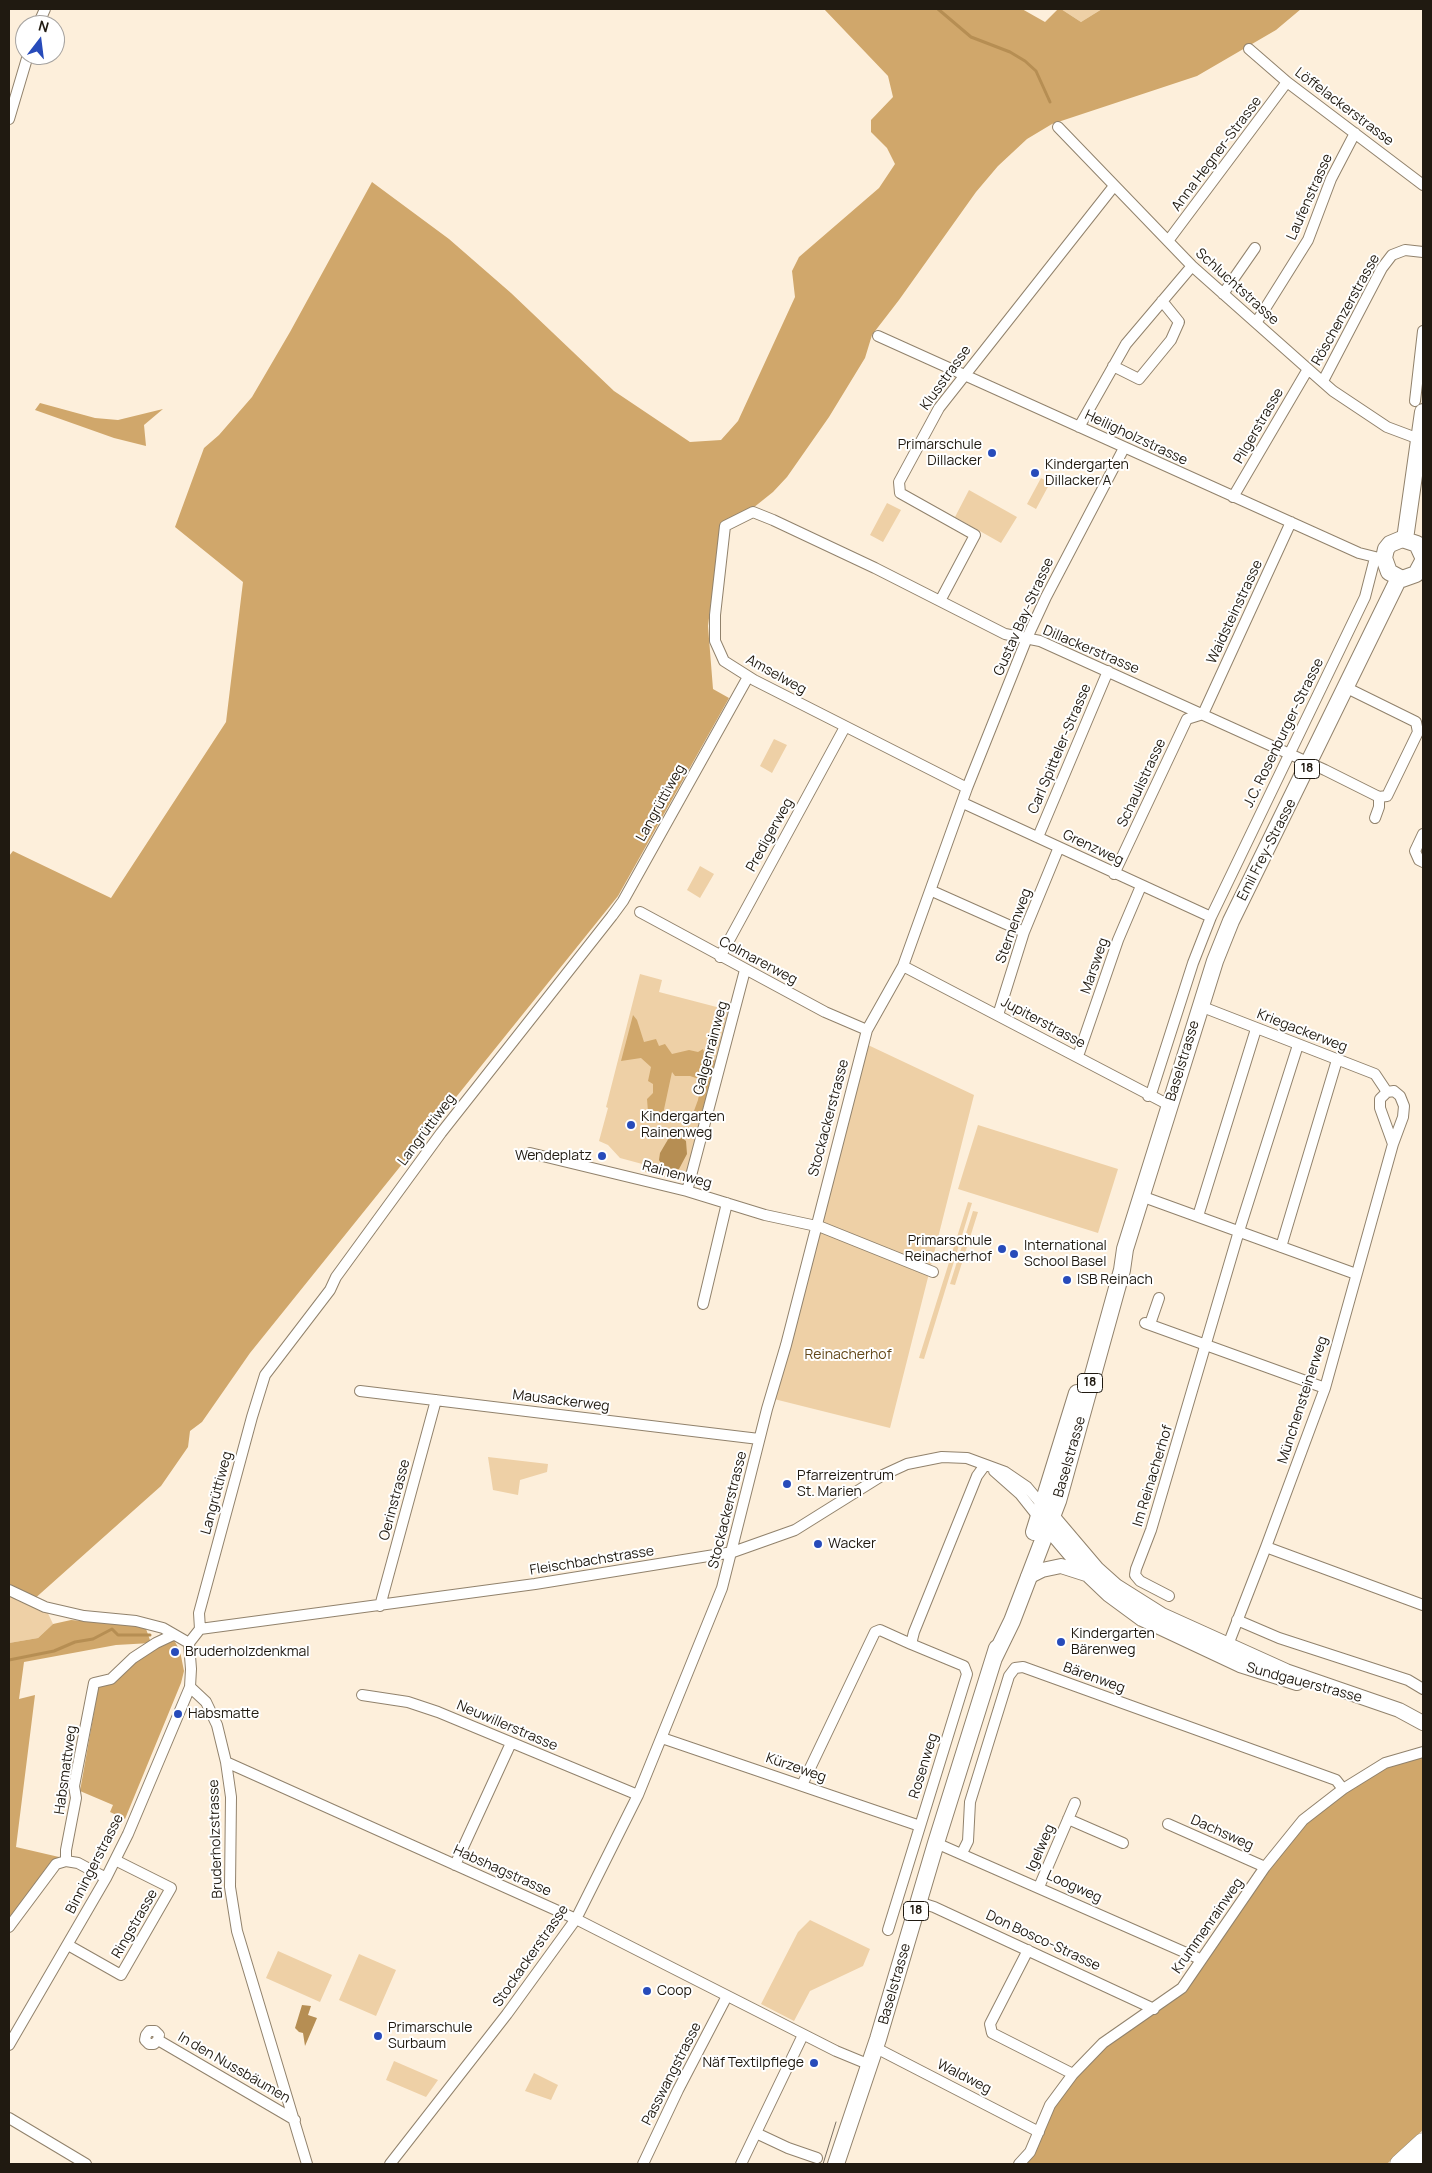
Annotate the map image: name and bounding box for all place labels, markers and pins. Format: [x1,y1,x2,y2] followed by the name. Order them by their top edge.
[898,437,982,470] place label: Primarschule Dillacker
[986,447,998,459] marker: Primarschule Dillacker
[1045,457,1129,490] place label: Kindergarten Dillacker A
[1029,467,1041,479] marker: Kindergarten Dillacker A
[641,1109,725,1142] place label: Kindergarten Rainenweg
[625,1119,637,1131] marker: Kindergarten Rainenweg
[515,1148,592,1164] place label: Wendeplatz
[596,1150,608,1162] marker: Wendeplatz
[905,1233,992,1266] place label: Primarschule Reinacherhof
[1024,1238,1107,1270] place label: International School Basel
[996,1243,1008,1255] marker: Primarschule Reinacherhof
[1008,1248,1020,1260] marker: International School Basel
[1077,1272,1153,1288] place label: ISB Reinach
[1061,1274,1073,1286] marker: ISB Reinach
[797,1468,894,1500] place label: Pfarreizentrum St. Marien
[781,1478,793,1490] marker: Pfarreizentrum St. Marien
[828,1536,876,1552] place label: Wacker
[812,1538,824,1550] marker: Wacker
[1071,1626,1155,1658] place label: Kindergarten Bärenweg
[1055,1636,1067,1648] marker: Kindergarten Bärenweg
[185,1644,310,1660] place label: Bruderholzdenkmal
[169,1646,181,1658] marker: Bruderholzdenkmal
[188,1706,259,1722] place label: Habsmatte
[172,1708,184,1720] marker: Habsmatte
[657,1983,692,1999] place label: Coop
[641,1985,653,1997] marker: Coop
[388,2020,472,2052] place label: Primarschule Surbaum
[372,2030,384,2042] marker: Primarschule Surbaum
[703,2055,804,2071] place label: Näf Textilpflege
[808,2057,820,2069] marker: Näf Textilpflege

